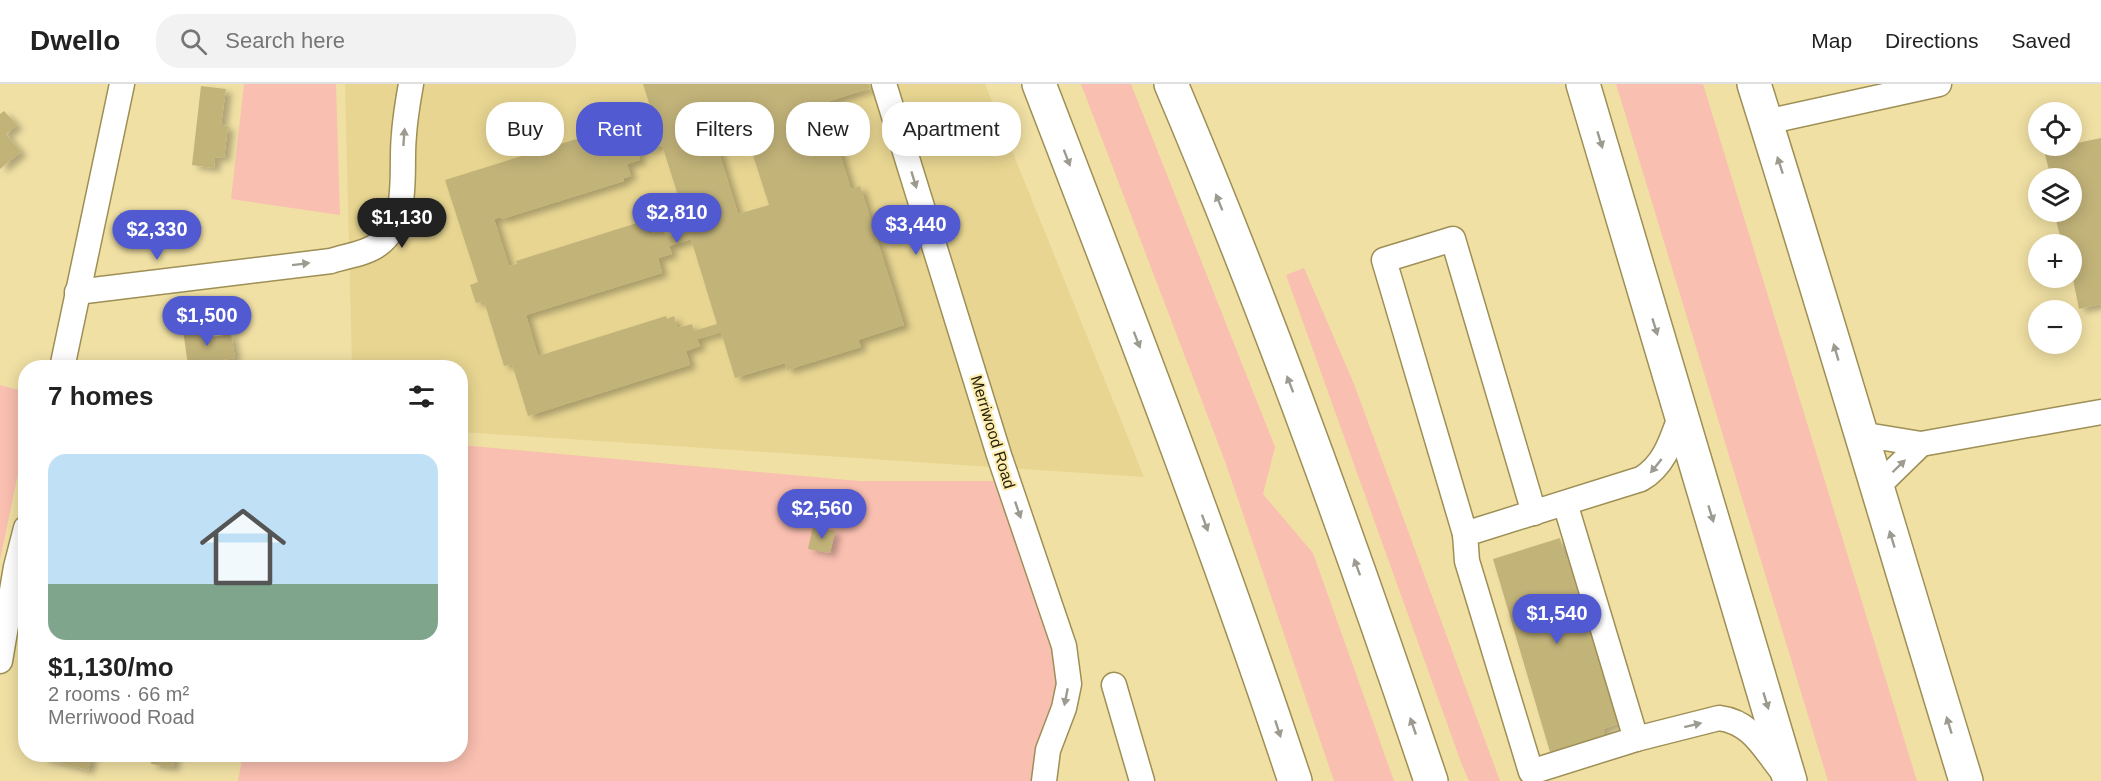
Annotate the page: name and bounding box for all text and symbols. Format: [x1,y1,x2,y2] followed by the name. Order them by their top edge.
[156,14,576,68] search box
[30,25,120,56] text: Dwello
[177,25,210,58] icon: search
[225,28,345,53] text: Search here
[1811,29,1852,52] text: Map
[1885,29,1978,52] text: Directions
[2011,29,2071,52] text: Saved
[486,102,564,156] chip: Buy
[576,102,663,156] chip: Rent
[675,102,774,156] chip: Filters
[786,102,870,156] chip: New
[882,102,1021,156] chip: Apartment
[2028,102,2082,354] map controls
[2028,102,2082,156] button: locate
[399,127,409,146] one-way arrow
[1596,131,1605,149] one-way arrow
[1063,149,1072,167] one-way arrow
[1774,156,1784,174] one-way arrow
[2028,168,2082,222] button: layers
[910,171,920,189] one-way arrow
[628,193,726,244] pin: $2,810
[1214,193,1223,211] one-way arrow
[353,198,451,249] pin: $1,130
[646,201,708,223] text: $2,810
[867,205,965,256] pin: $3,440
[371,206,433,228] text: $1,130
[108,210,206,261] pin: $2,330
[885,213,947,235] text: $3,440
[126,218,188,240] text: $2,330
[2028,234,2082,288] button: +
[291,260,310,269] one-way arrow
[158,296,256,347] pin: $1,500
[2028,300,2082,354] button: −
[176,304,238,326] text: $1,500
[1651,318,1660,336] one-way arrow
[1132,332,1142,350] one-way arrow
[1831,343,1840,361] one-way arrow
[968,373,1018,491] street label: Merriwood Road
[1285,375,1295,393] one-way arrow
[405,380,438,413] icon: filters
[48,381,154,411] text: 7 homes
[1650,458,1663,474] one-way arrow
[1891,459,1906,473] one-way arrow
[773,489,871,540] pin: $2,560
[189,493,297,601] icon: home
[791,497,853,519] text: $2,560
[1013,501,1023,519] one-way arrow
[1707,505,1716,523] one-way arrow
[1200,514,1210,532] one-way arrow
[1887,530,1896,548] one-way arrow
[1352,558,1362,576] one-way arrow
[1508,594,1606,645] pin: $1,540
[1526,602,1588,624] text: $1,540
[48,652,174,682] text: $1,130/mo
[48,683,189,705] text: 2 rooms · 66 m²
[1061,688,1070,707] one-way arrow
[1762,692,1771,710] one-way arrow
[48,706,195,728] text: Merriwood Road
[1944,716,1953,734] one-way arrow
[1407,717,1417,735] one-way arrow
[1683,719,1702,729] one-way arrow
[1274,720,1283,738] one-way arrow

